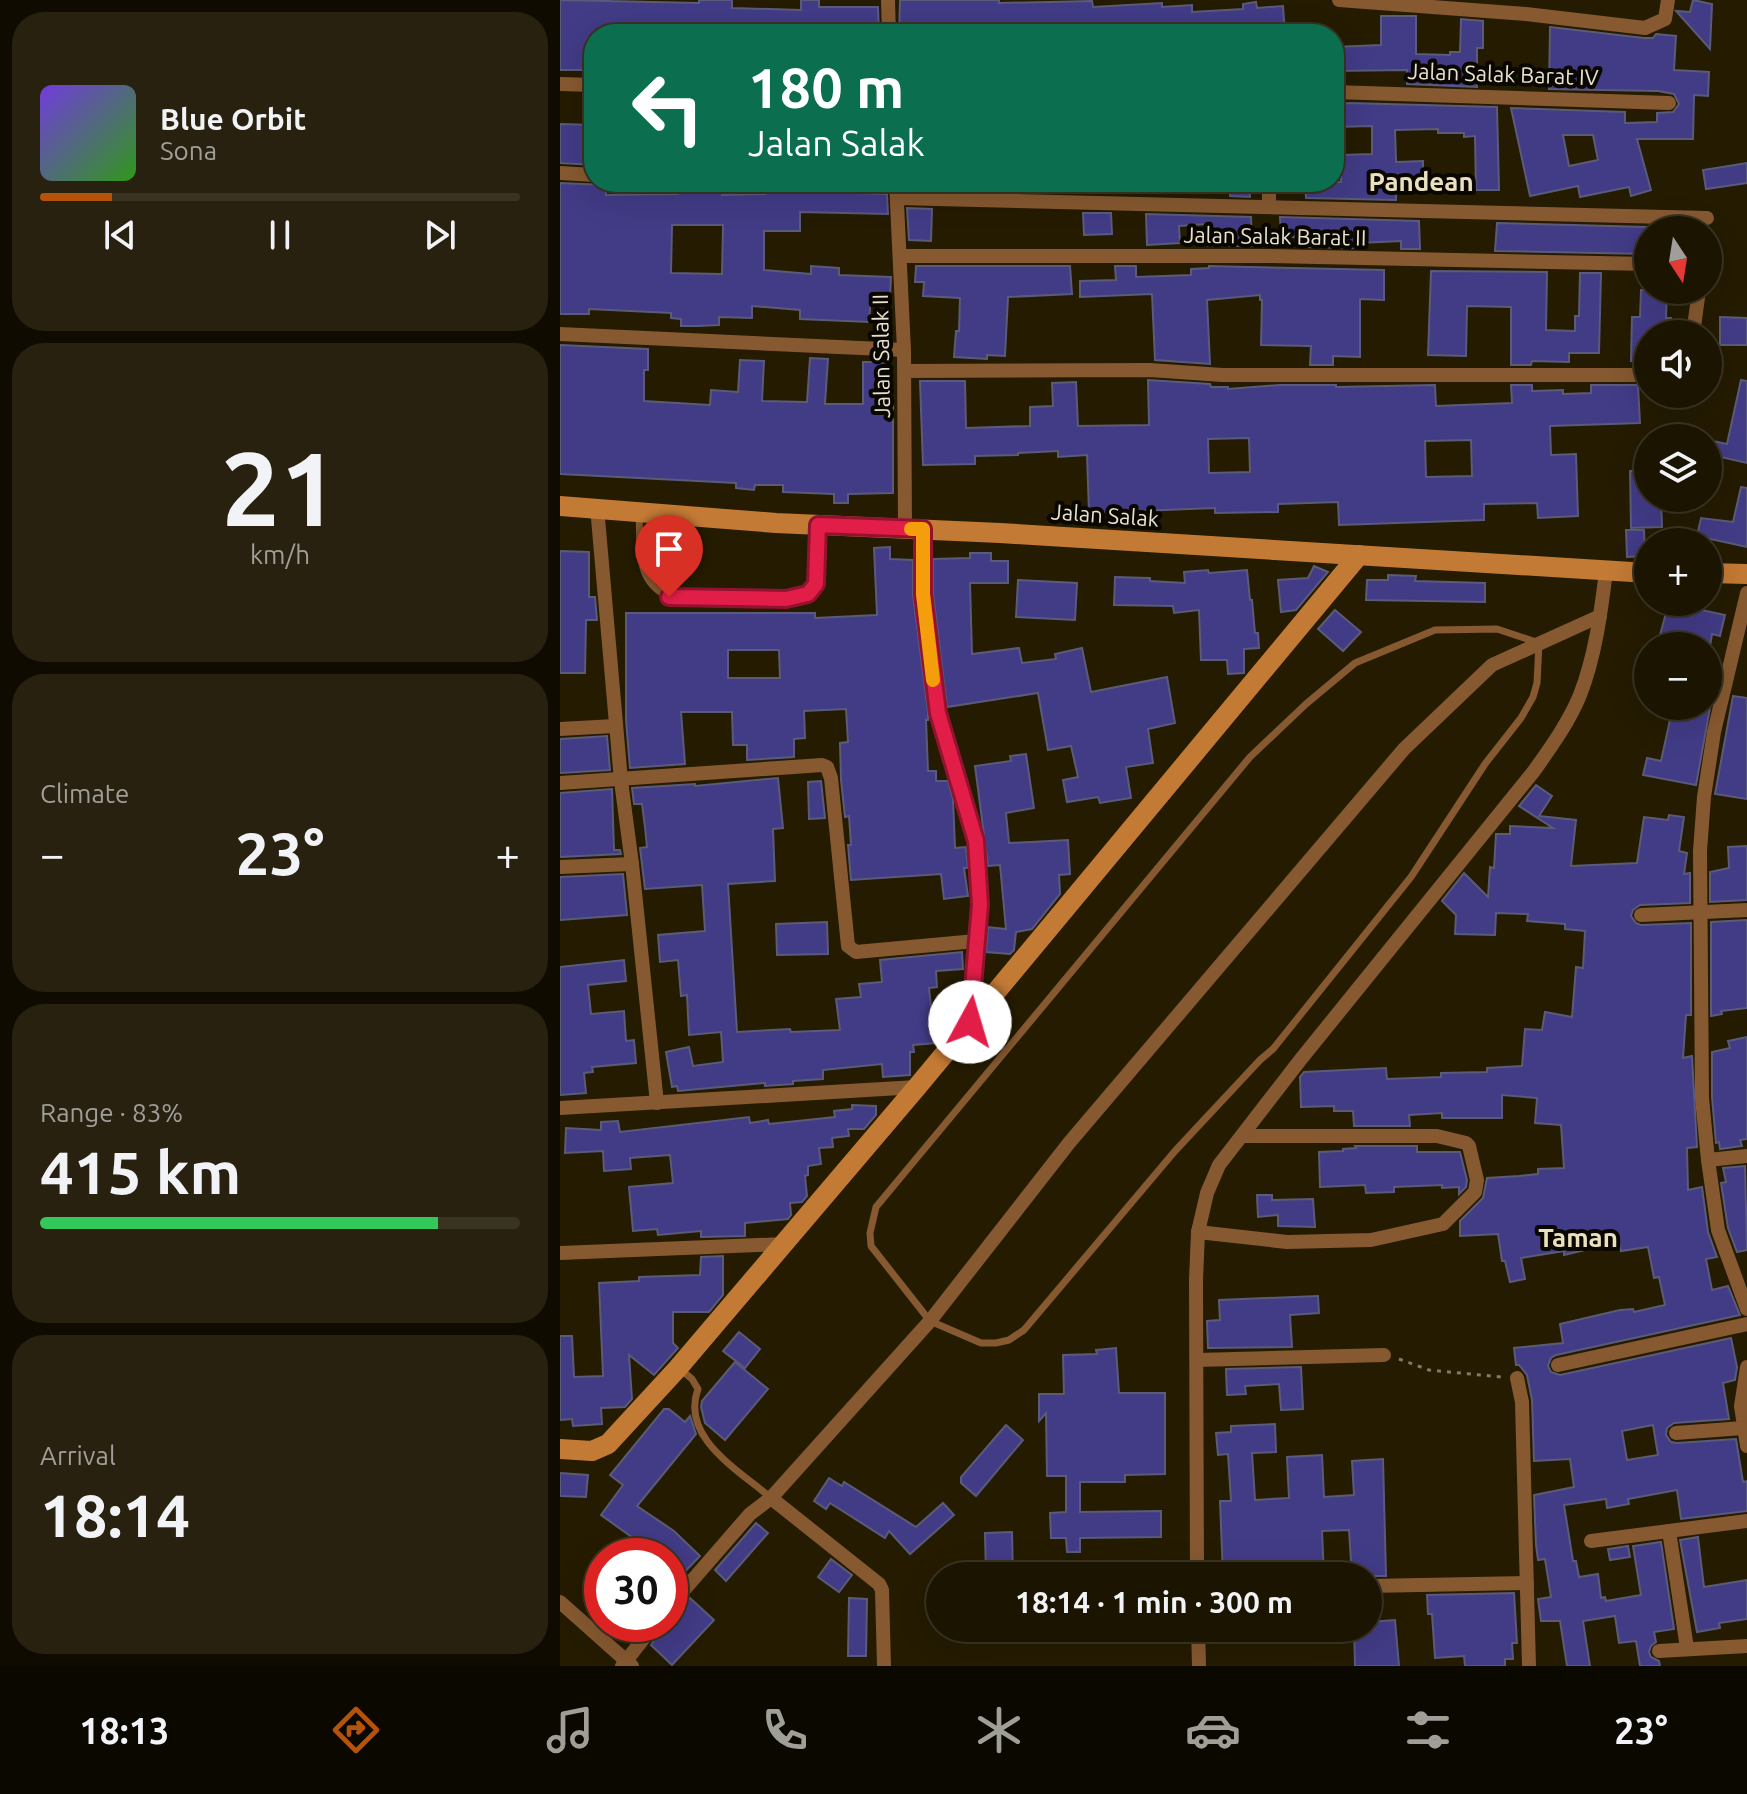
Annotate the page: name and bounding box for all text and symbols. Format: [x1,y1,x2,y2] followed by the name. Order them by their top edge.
[616,56,720,160] icon: left
[748,56,904,119] text: 180 m
[1407,58,1599,89] street label: Jalan Salak Barat IV
[160,102,306,136] text: Blue Orbit
[748,122,925,163] text: Jalan Salak
[160,136,217,165] text: Sona
[1368,167,1474,196] district label: Pandean
[98,213,142,257] icon: previous
[258,213,302,257] icon: pause
[418,213,462,257] icon: next
[1634,216,1722,304] north arrow
[1634,216,1722,720] map controls
[1183,221,1367,250] street label: Jalan Salak Barat II
[867,294,894,418] street label: Jalan Salak II
[1634,320,1722,408] button: sound
[1634,424,1722,512] button: layers
[221,429,339,546] text: 21
[1050,498,1160,531] street label: Jalan Salak
[635,515,703,597] pin
[647,527,691,571] icon: arrive
[1634,528,1722,616] button: +
[250,540,310,569] text: km/h
[1634,632,1722,720] button: −
[40,779,129,808] text: Climate
[236,819,324,886] text: 23°
[40,829,65,878] text: −
[495,829,520,878] text: +
[928,980,1012,1064] position arrow
[40,1098,183,1127] text: Range · 83%
[40,1138,241,1205] text: 415 km
[1538,1223,1618,1252] district label: Taman
[40,1441,116,1470] text: Arrival
[40,1481,190,1548] text: 18:14
[584,1538,688,1642] speed limit sign: 30
[1015,1585,1293,1619] text: 18:14 · 1 min · 300 m
[328,1702,384,1758] icon: directions
[542,1702,598,1758] icon: music
[757,1702,813,1758] icon: phone
[971,1702,1027,1758] icon: climate
[1185,1702,1241,1758] icon: car
[1400,1702,1456,1758] icon: filters
[79,1710,169,1751] text: 18:13
[1614,1710,1668,1751] text: 23°

